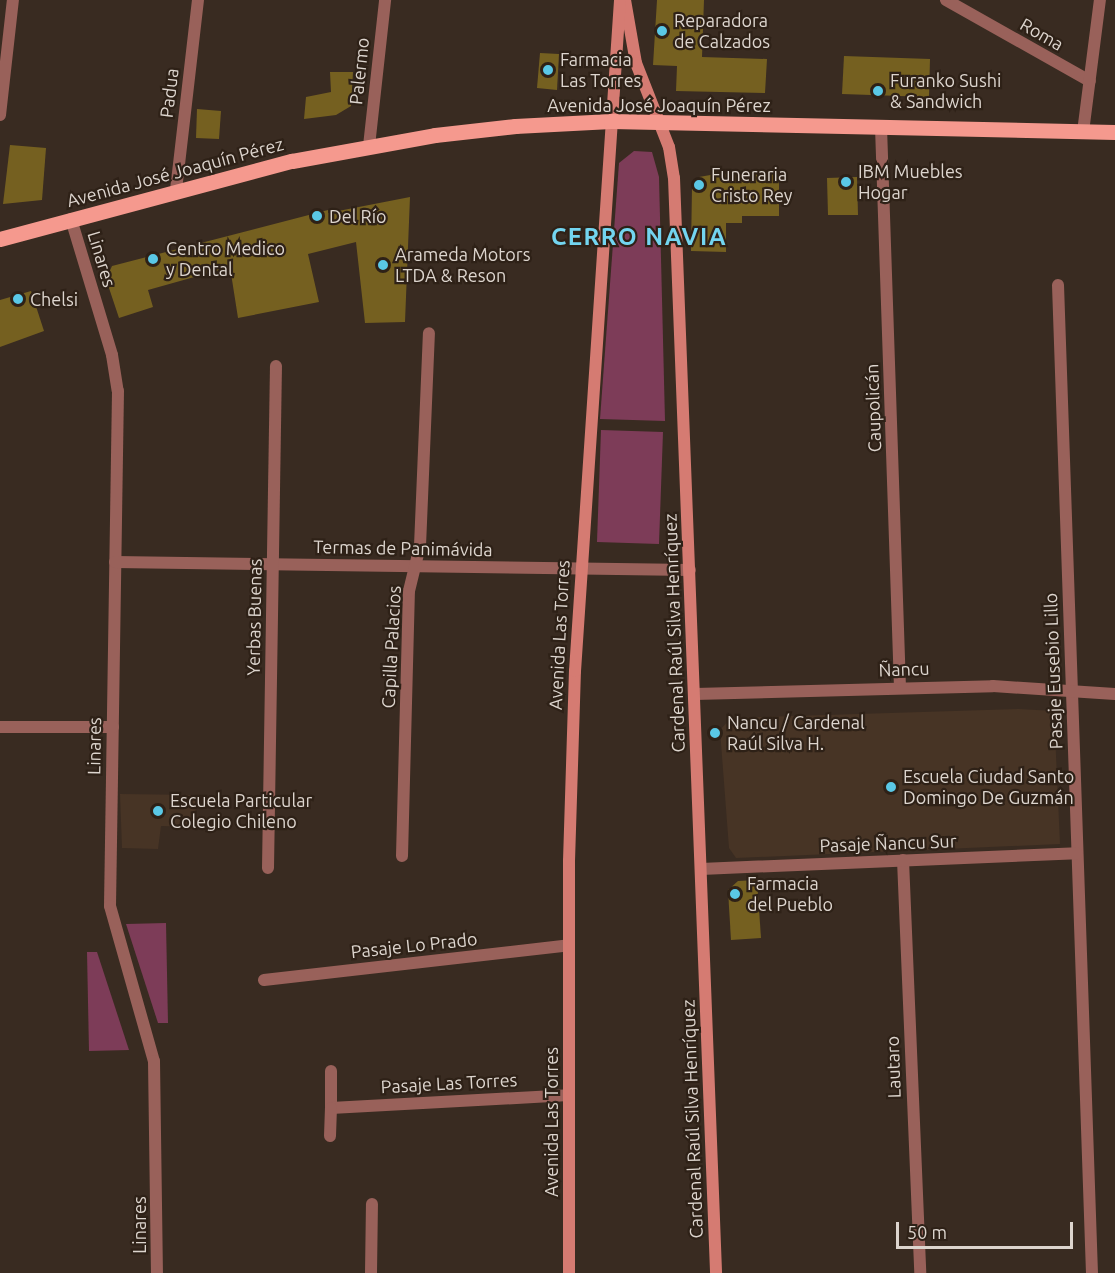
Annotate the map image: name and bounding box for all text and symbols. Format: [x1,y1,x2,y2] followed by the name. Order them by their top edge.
[674,10,770,52] place label: Reparadora de Calzados
[1016,13,1068,55] street label: Roma
[655,24,669,38] marker: Reparadora de Calzados
[345,36,373,106] street label: Palermo
[560,49,641,92] place label: Farmacia Las Torres
[541,63,555,77] marker: Farmacia Las Torres
[155,67,183,119] street label: Padua
[890,70,1001,112] place label: Furanko Sushi & Sandwich
[871,84,885,98] marker: Furanko Sushi & Sandwich
[547,94,771,116] street label: Avenida José Joaquín Pérez
[64,133,286,211] street label: Avenida José Joaquín Pérez
[858,161,963,204] place label: IBM Muebles Hogar
[711,164,793,207] place label: Funeraria Cristo Rey
[839,175,853,189] marker: IBM Muebles Hogar
[692,178,706,192] marker: Funeraria Cristo Rey
[329,205,387,227] place label: Del Río
[310,209,324,223] marker: Del Río
[551,223,727,251] district label: CERRO NAVIA
[83,228,121,290] street label: Linares
[166,238,285,280] place label: Centro Medico y Dental
[395,244,531,286] place label: Arameda Motors LTDA & Reson
[144,250,162,268] marker: Centro Medico y Dental
[376,258,390,272] marker: Arameda Motors LTDA & Reson
[30,288,78,310] place label: Chelsi
[11,292,25,306] marker: Chelsi
[861,363,885,453] street label: Caupolicán
[659,513,689,753] street label: Cardenal Raúl Silva Henríquez
[313,536,493,560] street label: Termas de Panimávida
[242,558,266,676] street label: Yerbas Buenas
[544,559,574,711] street label: Avenida Las Torres
[377,585,405,709] street label: Capilla Palacios
[1039,592,1067,750] street label: Pasaje Eusebio Lillo
[878,657,930,681] street label: Ñancu
[727,712,865,754] place label: Nancu / Cardenal Raúl Silva H.
[83,717,105,775] street label: Linares
[708,726,722,740] marker: Nancu / Cardenal Raúl Silva H.
[903,766,1074,808] place label: Escuela Ciudad Santo Domingo De Guzmán
[884,780,898,794] marker: Escuela Ciudad Santo Domingo De Guzmán
[170,790,312,832] place label: Escuela Particular Colegio Chileno
[151,804,165,818] marker: Escuela Particular Colegio Chileno
[819,830,957,856] street label: Pasaje Ñancu Sur
[747,873,833,916] place label: Farmacia del Pueblo
[728,887,742,901] marker: Farmacia del Pueblo
[350,928,478,962] street label: Pasaje Lo Prado
[677,999,707,1239] street label: Cardenal Raúl Silva Henríquez
[881,1035,905,1099] street label: Lautaro
[540,1047,562,1197] street label: Avenida Las Torres
[380,1069,518,1097] street label: Pasaje Las Torres
[128,1196,150,1254] street label: Linares
[899,1210,1076,1248] scale bar
[907,1222,947,1242] text: 50 m

